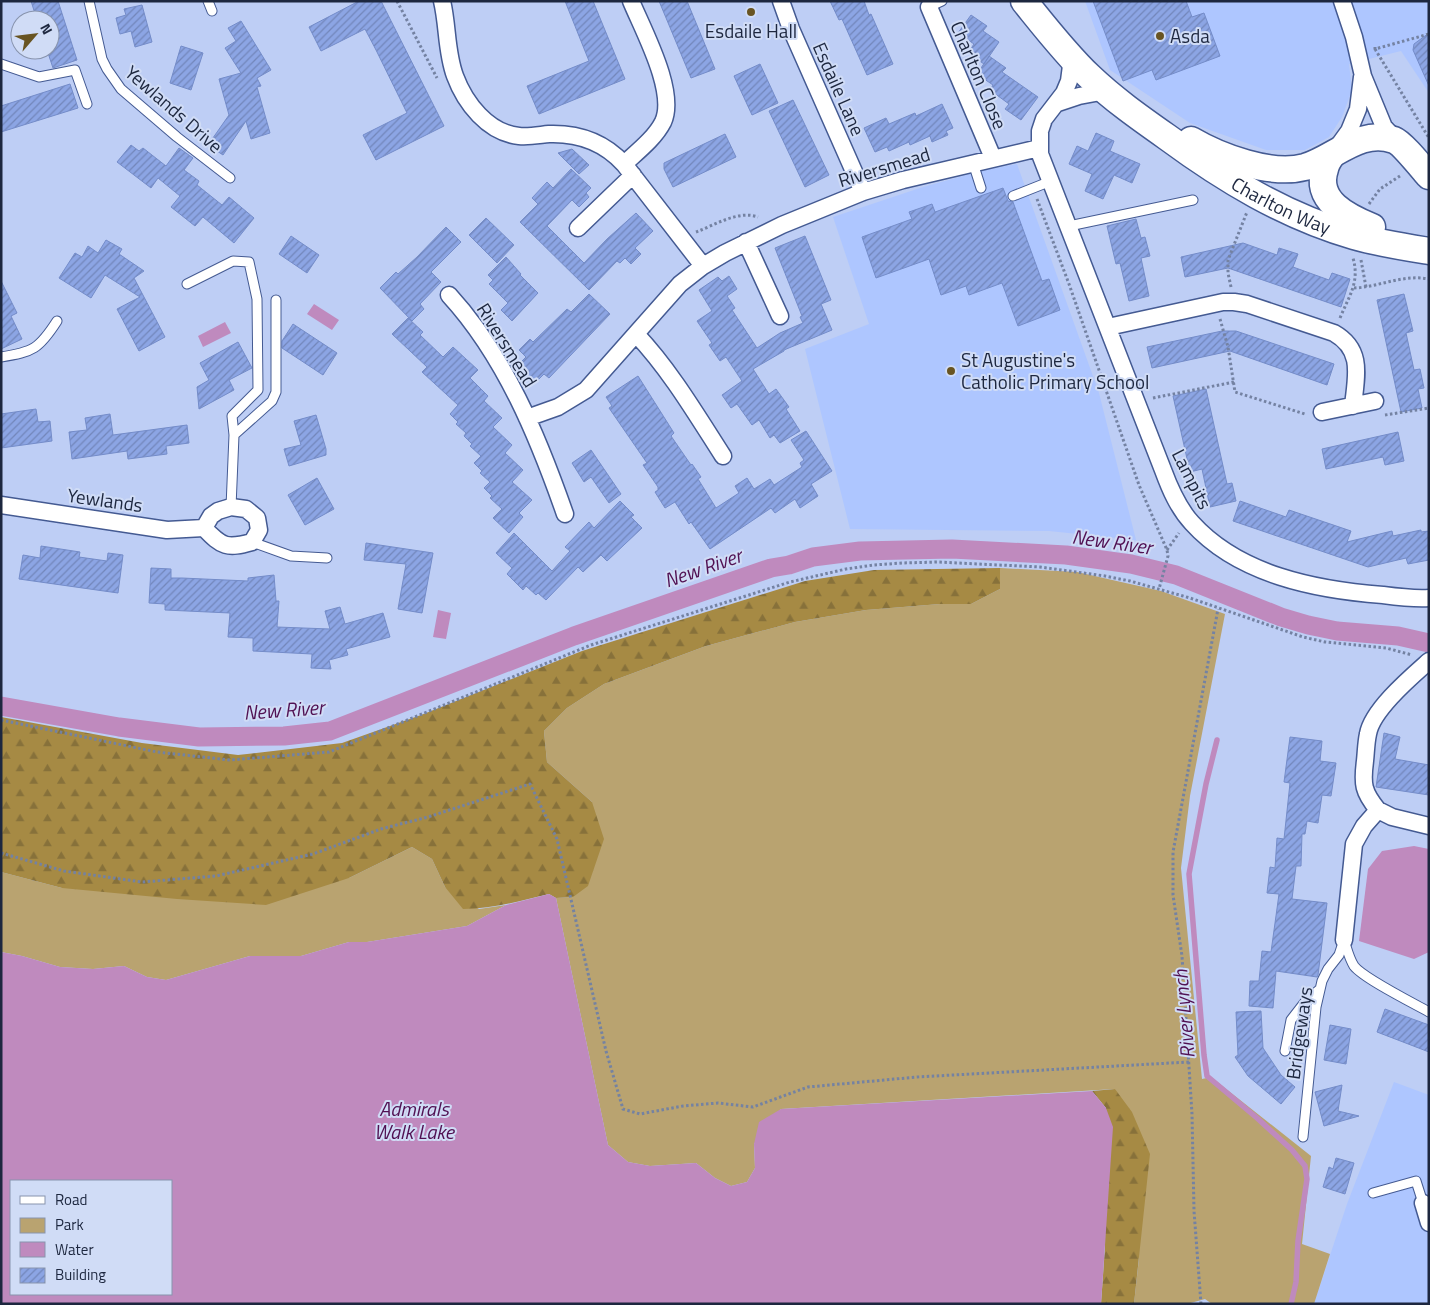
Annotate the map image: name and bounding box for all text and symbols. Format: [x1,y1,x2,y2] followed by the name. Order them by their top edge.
[745,6,757,18] marker: Esdaile Hall
[10,10,60,60] north arrow
[705,16,797,45] place label: Esdaile Hall
[944,16,1015,134] street label: Charlton Close
[35,19,58,38] text: N
[1170,21,1210,50] place label: Asda
[1154,30,1166,42] marker: Asda
[806,37,873,140] street label: Esdaile Lane
[119,58,230,159] street label: Yewlands Drive
[834,139,933,194] street label: Riversmead
[1226,169,1335,241] street label: Charlton Way
[470,297,545,393] street label: Riversmead
[961,345,1149,396] place label: St Augustine's Catholic Primary School
[945,365,957,377] marker: St Augustine's Catholic Primary School
[1165,444,1220,514] street label: Lampits
[65,480,145,519] street label: Yewlands
[1070,521,1157,563] water label: New River
[660,539,748,595] water label: New River
[243,691,328,728] water label: New River
[1164,967,1203,1060] water label: River Lynch
[1278,984,1319,1081] street label: Bridgeways
[374,1093,456,1147] water label: Admirals Walk Lake
[10,1180,172,1295] legend
[55,1188,87,1211] text: Road
[55,1213,84,1236] text: Park
[55,1238,94,1261] text: Water
[55,1263,106,1286] text: Building

